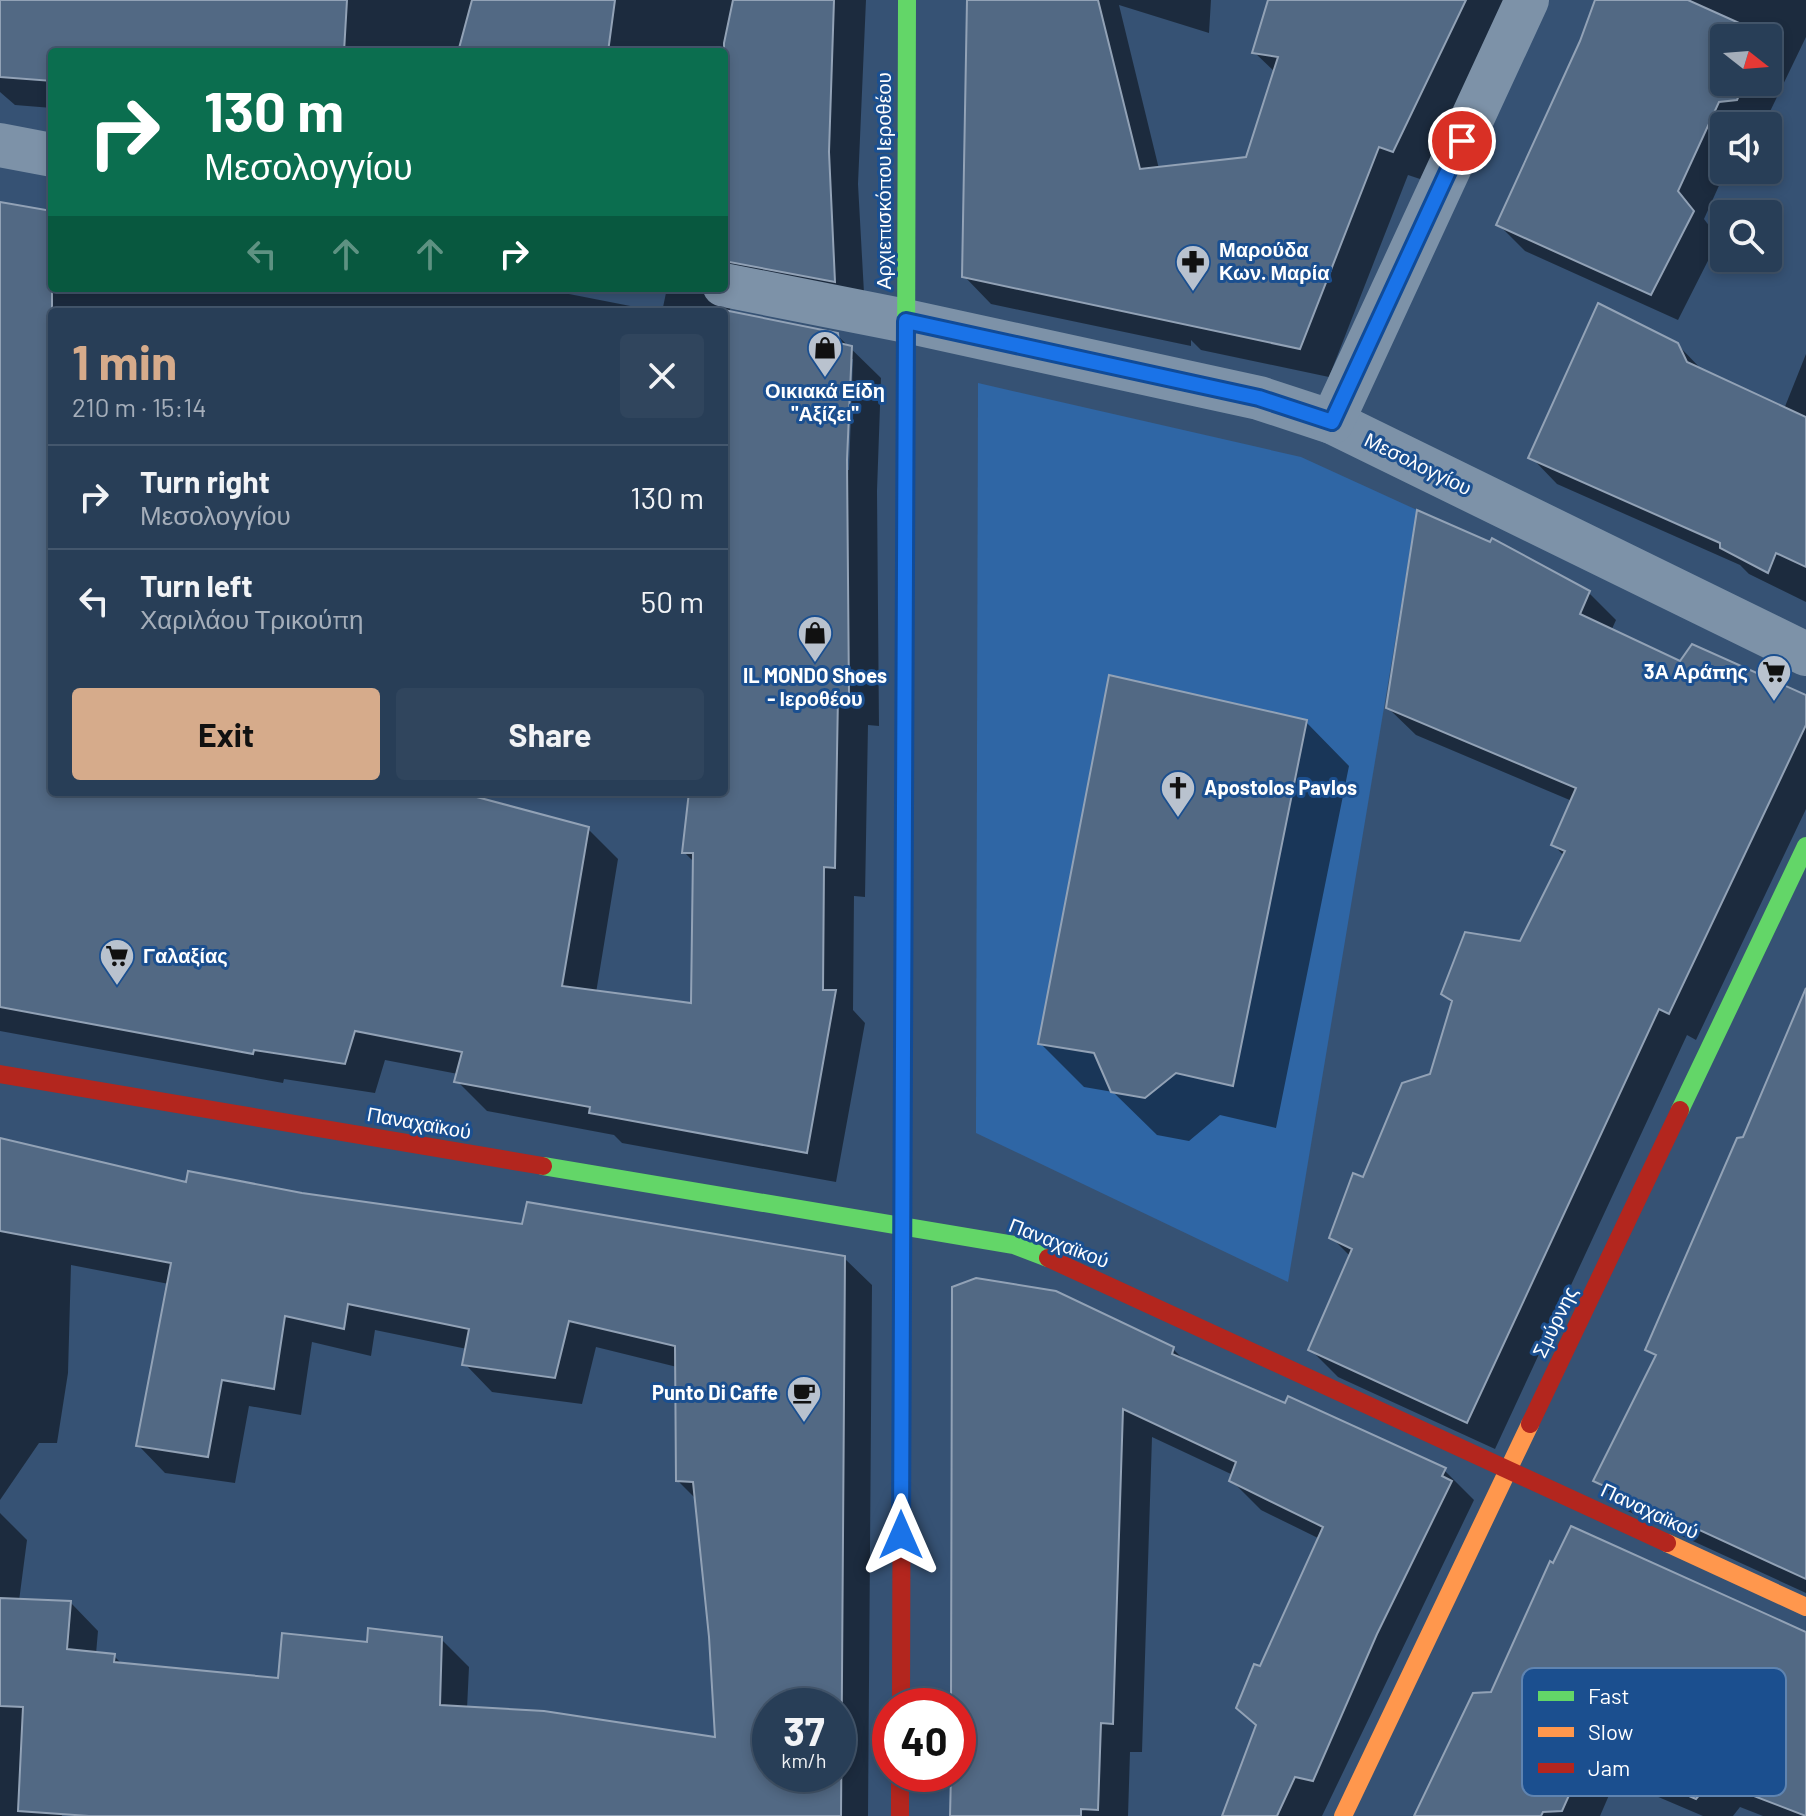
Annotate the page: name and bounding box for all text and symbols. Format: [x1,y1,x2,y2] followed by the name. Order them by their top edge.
[1710,24,1782,96] north arrow
[1710,24,1782,272] map controls
[871,72,895,290] street label: Αρχιεπισκόπου Ιεροθέου
[204,76,344,143] text: 130 m
[72,80,176,184] icon: right
[1428,107,1496,175] pin
[1710,112,1782,184] button: sound
[1440,119,1484,163] icon: arrive
[204,144,413,187] text: Μεσολογγίου
[1710,200,1782,272] button: search
[240,232,284,276] icon: left
[324,232,368,276] icon: ahead
[408,232,452,276] icon: ahead
[492,232,536,276] icon: right
[1219,237,1330,284] place label: Μαρούδα Κων. Μαρία
[1174,243,1212,293] pharmacy icon: Μαρούδα Κων. Μαρία
[806,329,844,379] shop icon: Οικιακά Είδη "Αξίζει"
[72,332,177,390] text: 1 min
[620,334,704,418] button: close
[765,378,885,425] place label: Οικιακά Είδη "Αξίζει"
[72,391,207,422] text: 210 m · 15:14
[1361,427,1476,499] street label: Μεσολογγίου
[140,463,270,499] text: Turn right
[72,475,116,519] icon: right
[630,479,704,515] text: 130 m
[140,499,291,530] text: Μεσολογγίου
[140,567,253,603] text: Turn left
[72,579,116,623] icon: left
[641,583,704,619] text: 50 m
[140,603,364,634] text: Χαριλάου Τρικούπη
[796,614,834,664] shop icon: IL MONDO Shoes - Ιεροθέου
[1755,653,1793,703] supermarket icon: 3Α Αράπης
[1644,659,1748,683] place label: 3Α Αράπης
[743,663,887,710] place label: IL MONDO Shoes - Ιεροθέου
[72,688,380,780] button: Exit
[396,688,704,780] button: Share
[1159,769,1197,819] church icon: Apostolos Pavlos
[1204,775,1357,799] place label: Apostolos Pavlos
[98,937,136,987] supermarket icon: Γαλαξίας
[143,943,228,967] place label: Γαλαξίας
[365,1101,473,1143] street label: Παναχαϊκού
[1006,1212,1113,1272] street label: Παναχαϊκού
[1527,1282,1582,1361] street label: Σμύρνης
[785,1374,823,1424] cafe icon: Punto Di Caffe
[652,1380,778,1404] place label: Punto Di Caffe
[1598,1477,1703,1543] street label: Παναχαϊκού
[859,1493,943,1577] position arrow
[1522,1668,1786,1796] legend
[1588,1682,1630,1708] text: Fast
[872,1688,976,1792] speed limit sign: 40
[783,1706,825,1754] text: 37
[1588,1718,1633,1744] text: Slow
[781,1748,827,1772] text: km/h
[1588,1754,1630,1780] text: Jam

